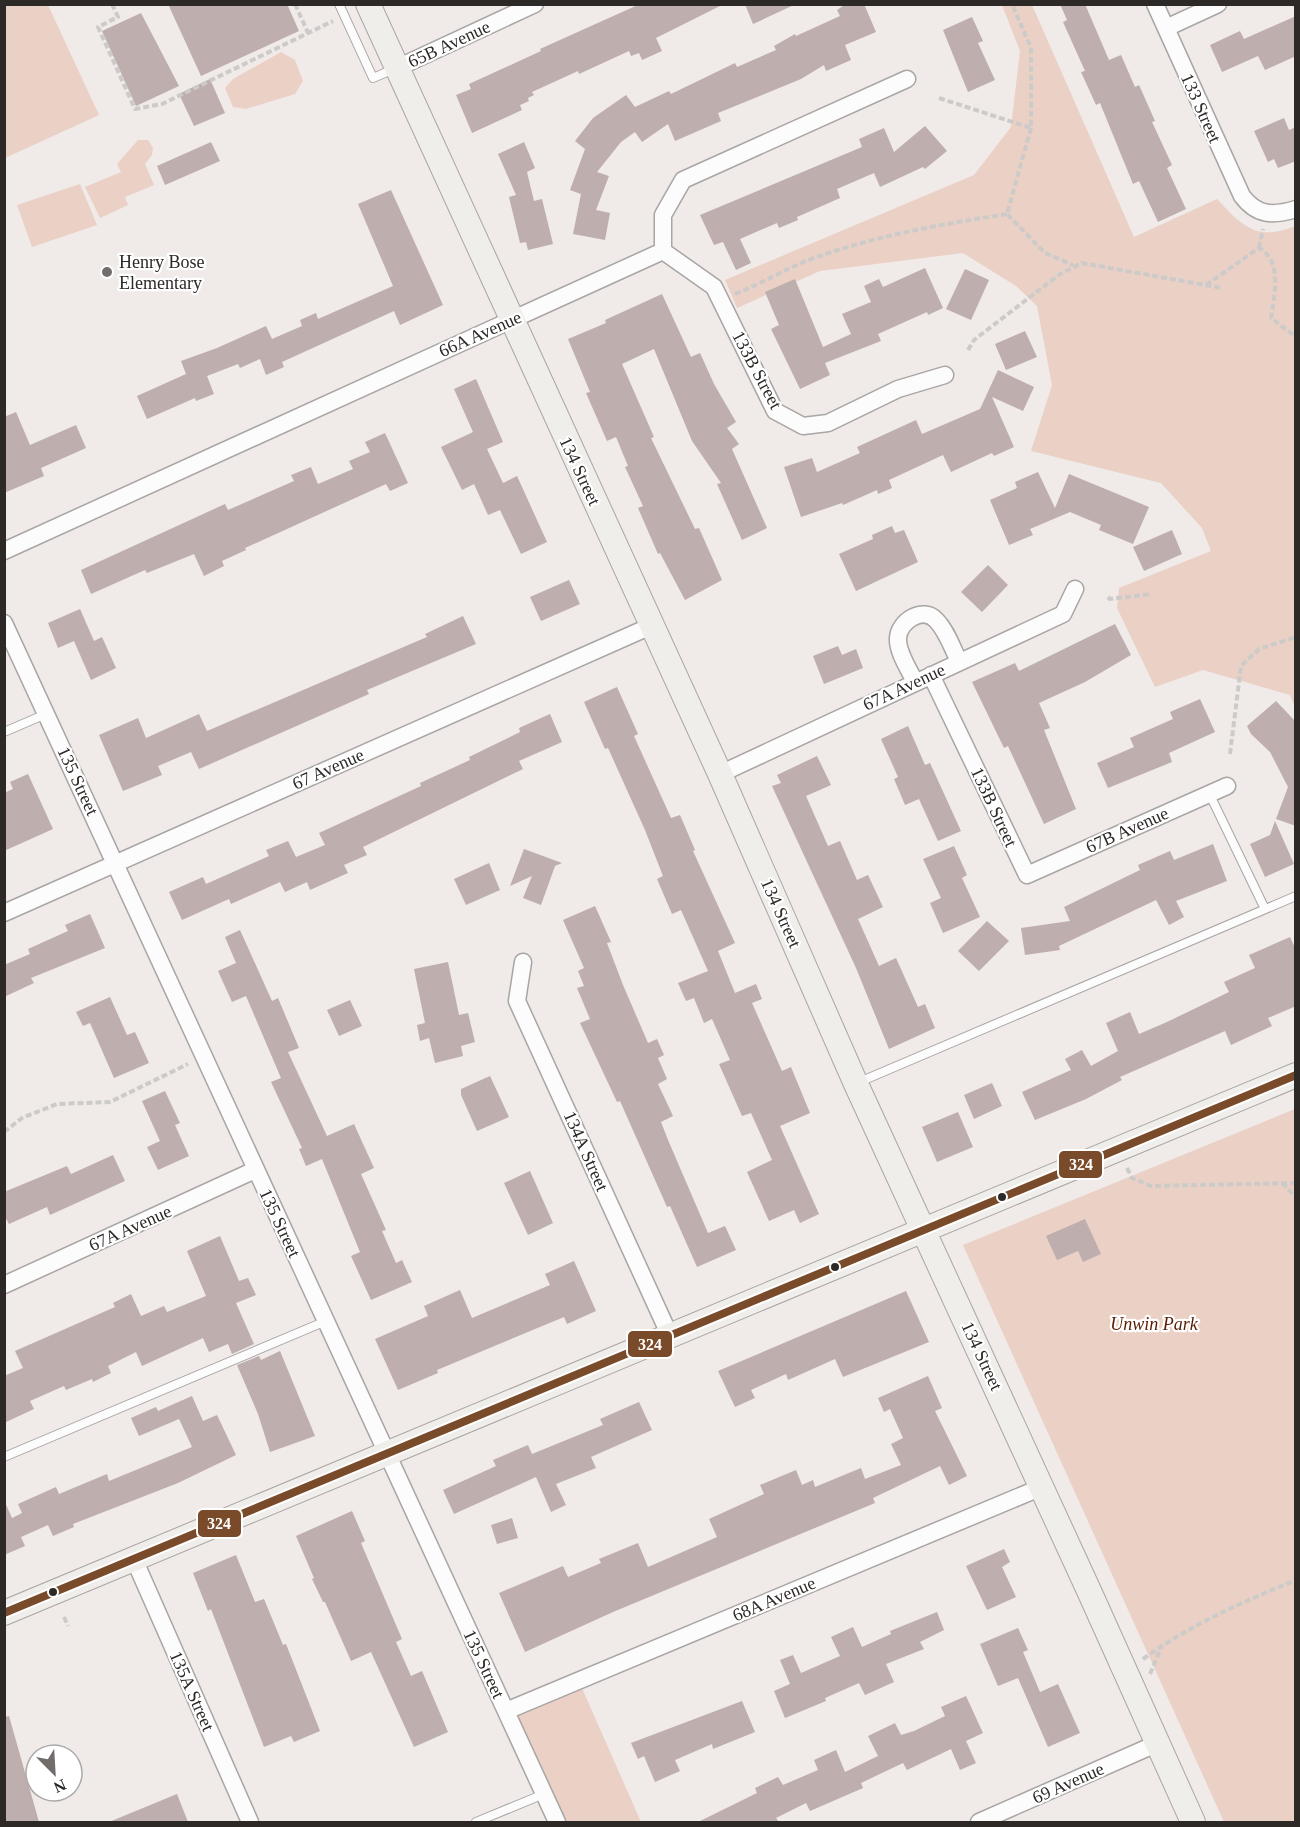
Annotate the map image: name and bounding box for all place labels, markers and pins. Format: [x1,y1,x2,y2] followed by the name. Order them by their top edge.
[119,252,204,293] place label: Henry Bose Elementary
[100,265,114,279] marker: Henry Bose Elementary
[996,1191,1008,1203] unlabelled marker
[829,1261,841,1273] unlabelled marker
[47,1586,59,1598] unlabelled marker

